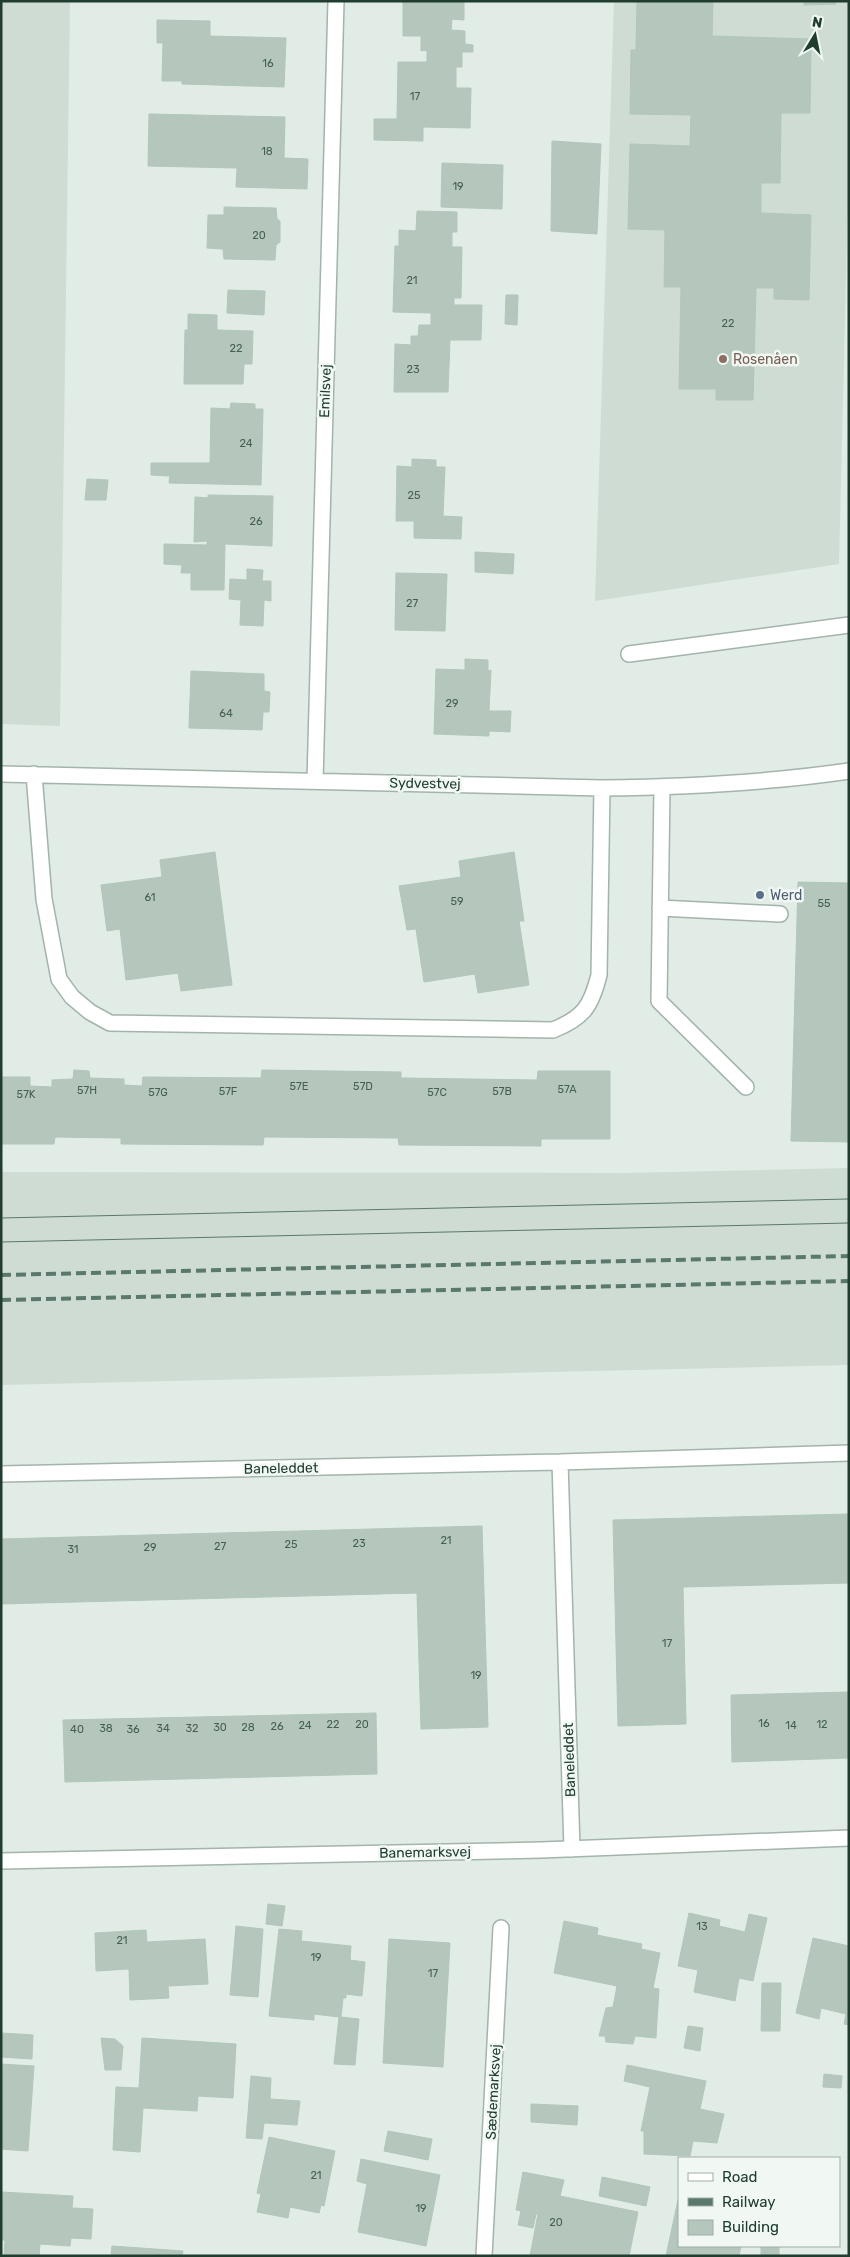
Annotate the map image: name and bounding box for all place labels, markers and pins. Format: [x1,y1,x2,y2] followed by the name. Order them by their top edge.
[733,351,798,368] place label: Rosenåen
[717,353,729,365] marker: Rosenåen
[770,887,802,904] place label: Werd
[754,889,766,901] marker: Werd

